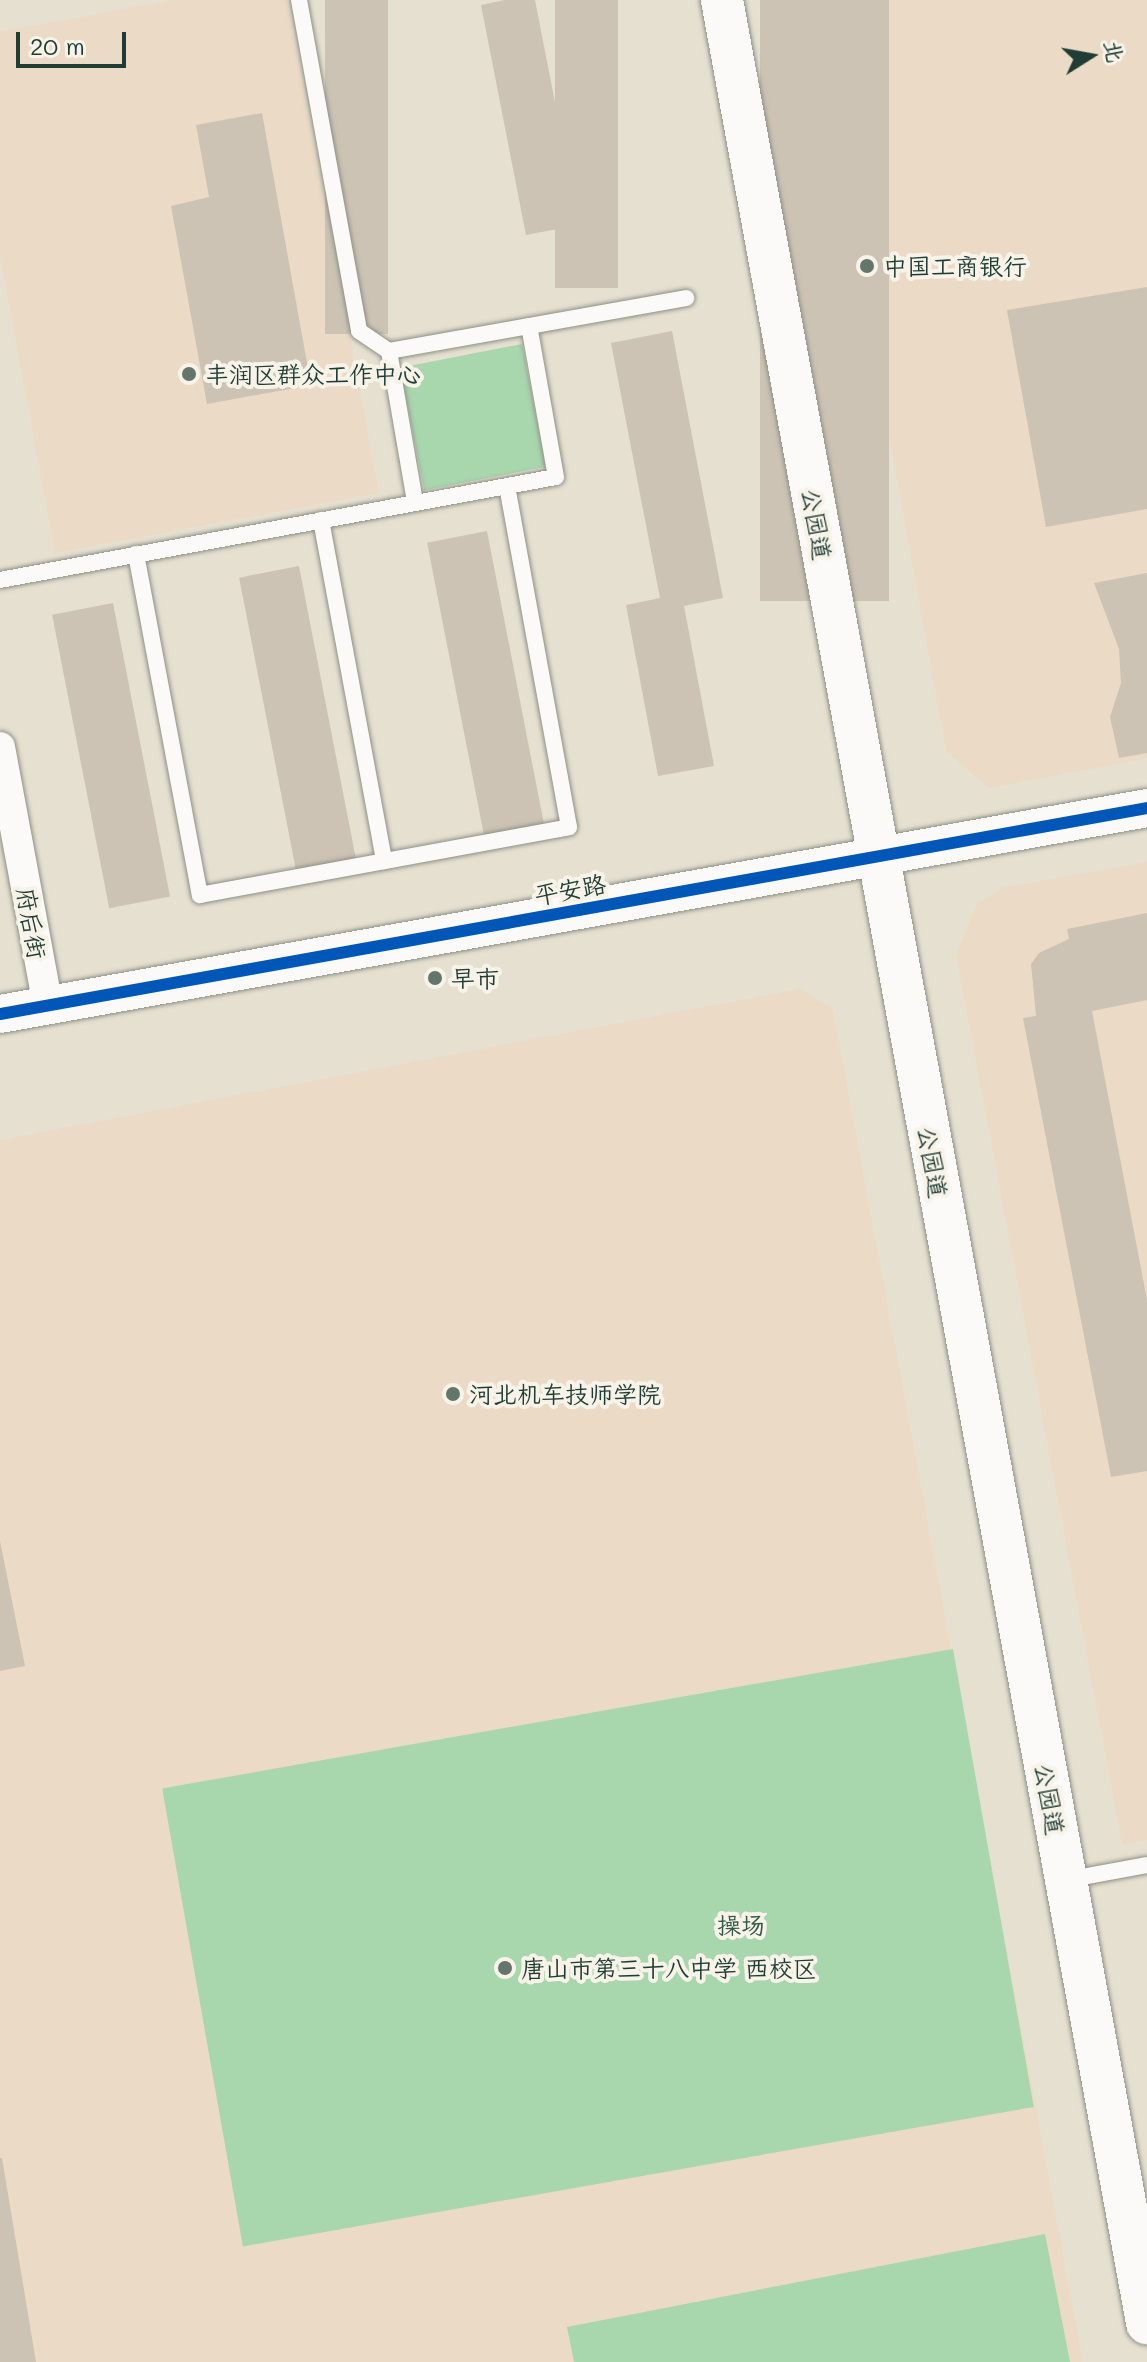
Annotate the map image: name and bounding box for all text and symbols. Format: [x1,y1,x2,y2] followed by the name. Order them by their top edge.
[20,16,130,66] scale bar
[1051,16,1131,96] north arrow
[30,30,85,61] text: 20 m
[1099,38,1131,65] text: 北
[883,252,1027,280] place label: 中国工商银行
[858,257,876,275] marker: 中国工商银行
[205,360,421,388] place label: 丰润区群众工作中心
[180,365,198,383] marker: 丰润区群众工作中心
[797,486,837,562] street label: 公园道
[532,869,608,909] street label: 平安路
[12,885,52,961] street label: 府后街
[451,964,499,992] place label: 早市
[426,969,444,987] marker: 早市
[913,1124,953,1200] street label: 公园道
[469,1380,661,1408] place label: 河北机车技师学院
[444,1385,462,1403] marker: 河北机车技师学院
[1030,1761,1070,1837] street label: 公园道
[717,1911,765,1939] park label: 操场
[521,1954,817,1982] place label: 唐山市第三十八中学 西校区
[496,1959,514,1977] marker: 唐山市第三十八中学 西校区

